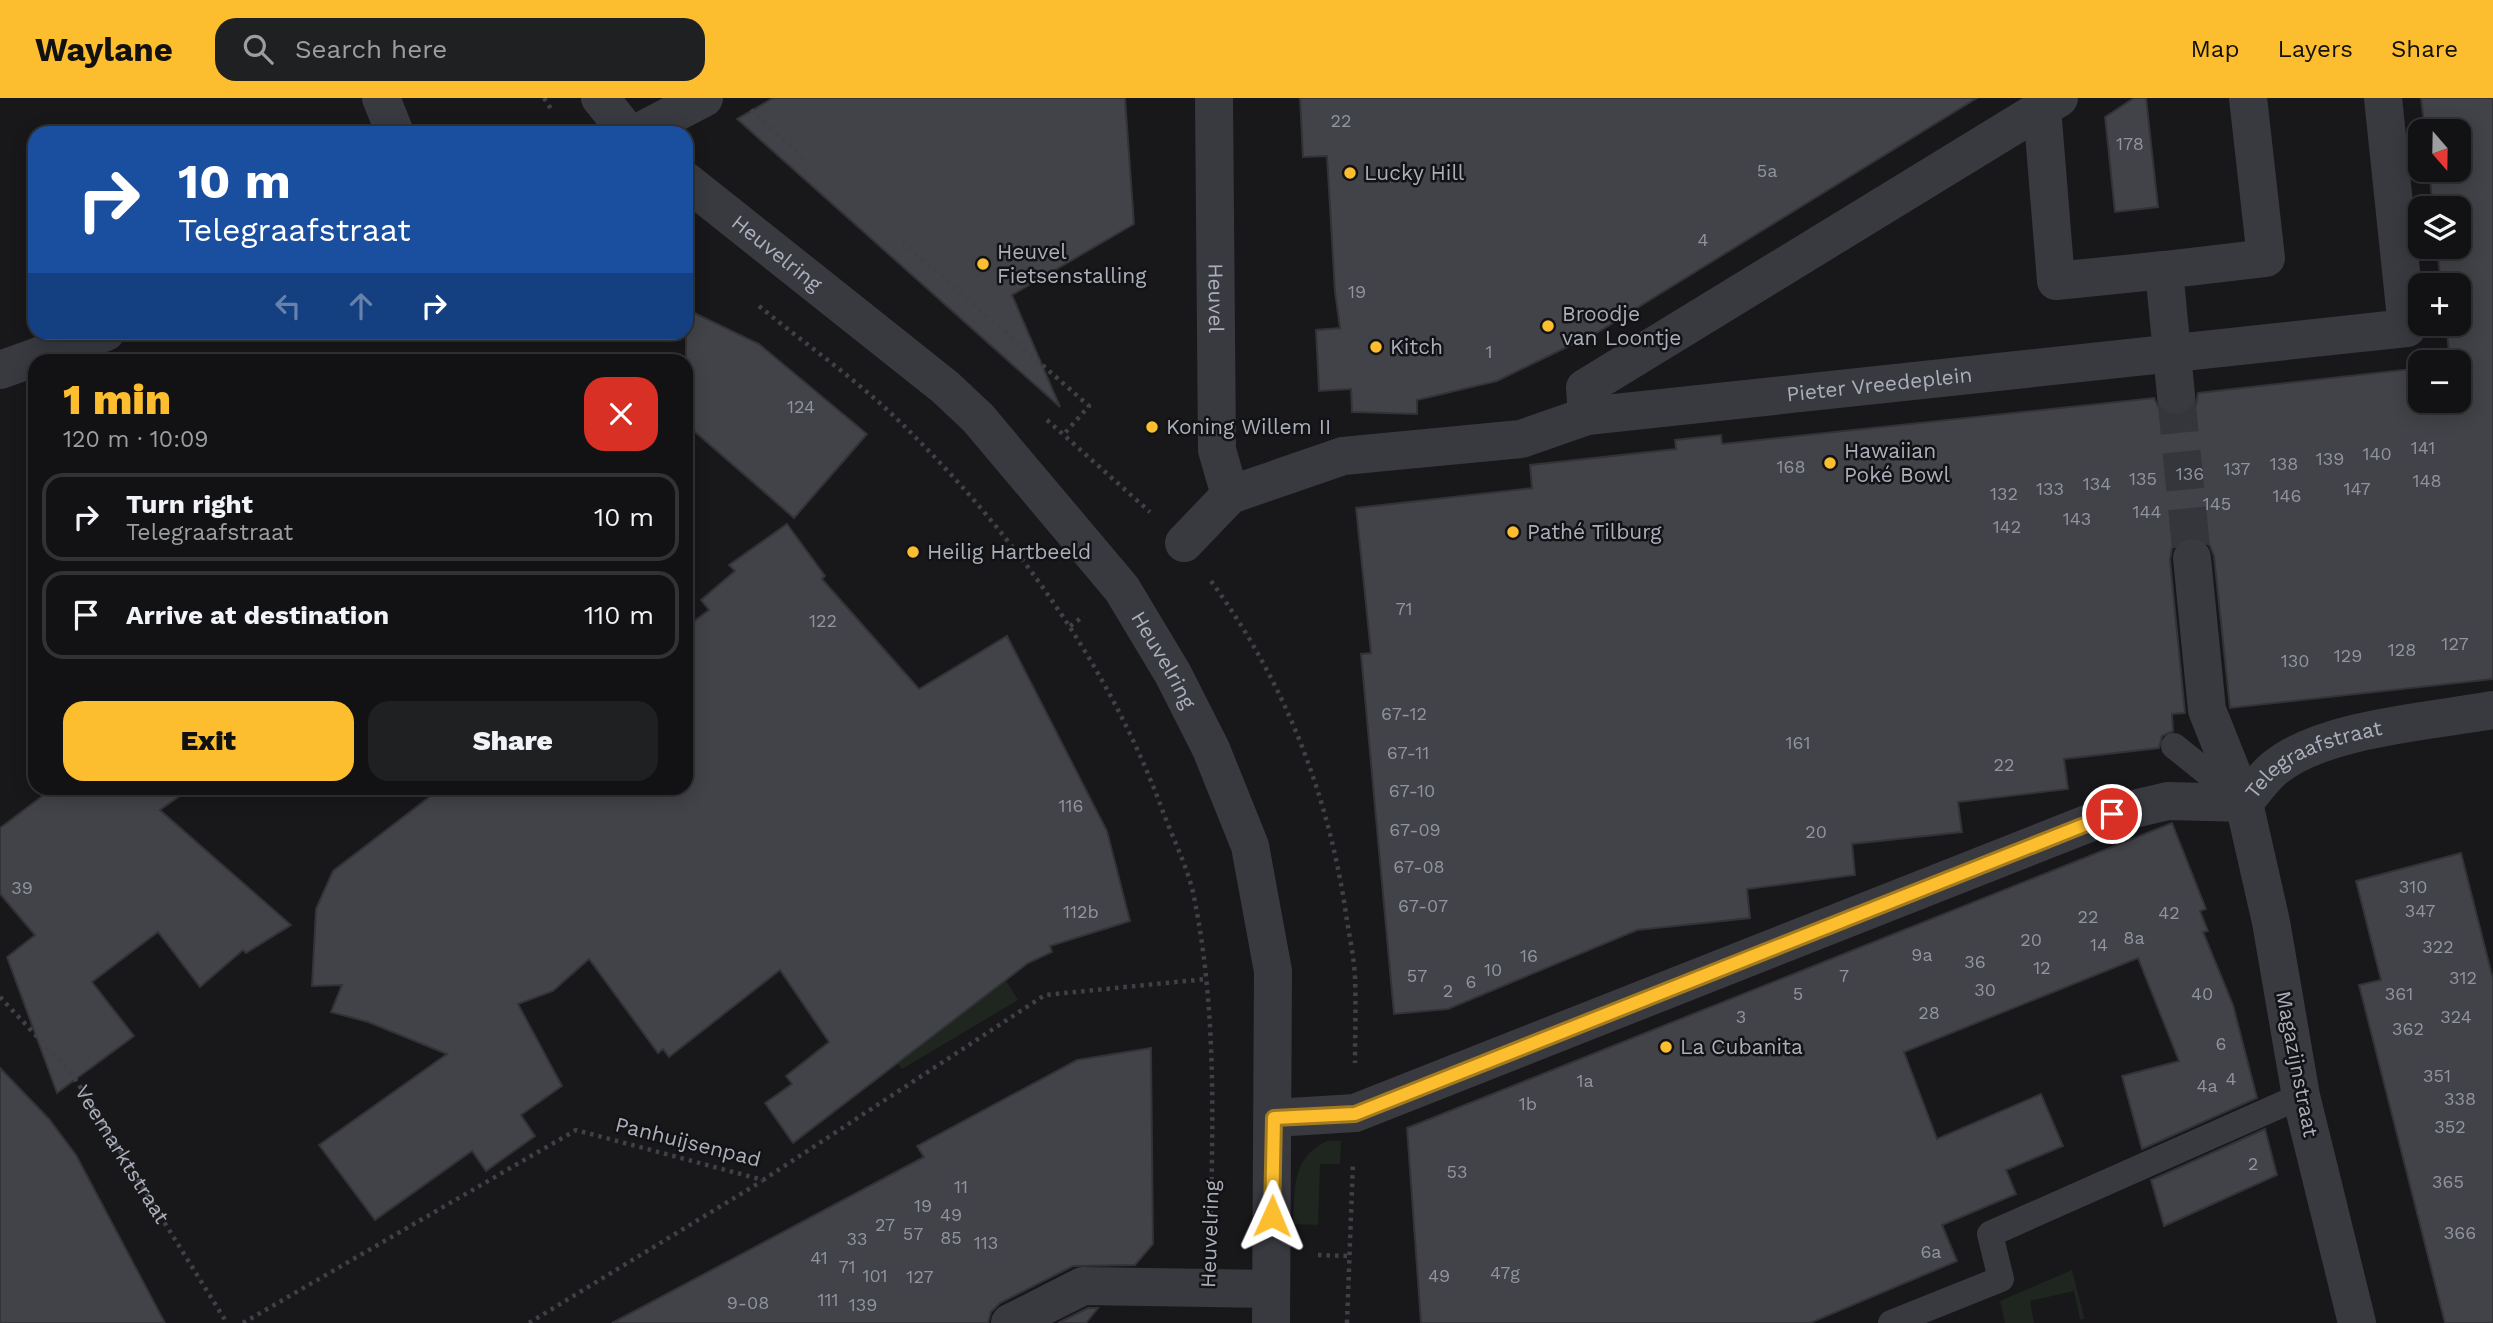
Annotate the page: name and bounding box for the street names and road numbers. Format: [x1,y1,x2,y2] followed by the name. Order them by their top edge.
[727,209,828,297] street label: Heuvelring
[1203,263,1229,334] street label: Heuvel
[1785,362,1973,407] street label: Pieter Vreedeplein
[1126,606,1202,713] street label: Heuvelring
[2239,715,2384,803] street label: Telegraafstraat
[2271,989,2324,1139] street label: Magazijnstraat
[70,1080,175,1228] street label: Veemarktstraat
[613,1111,764,1172] street label: Panhuijsenpad
[1195,1179,1224,1288] street label: Heuvelring

